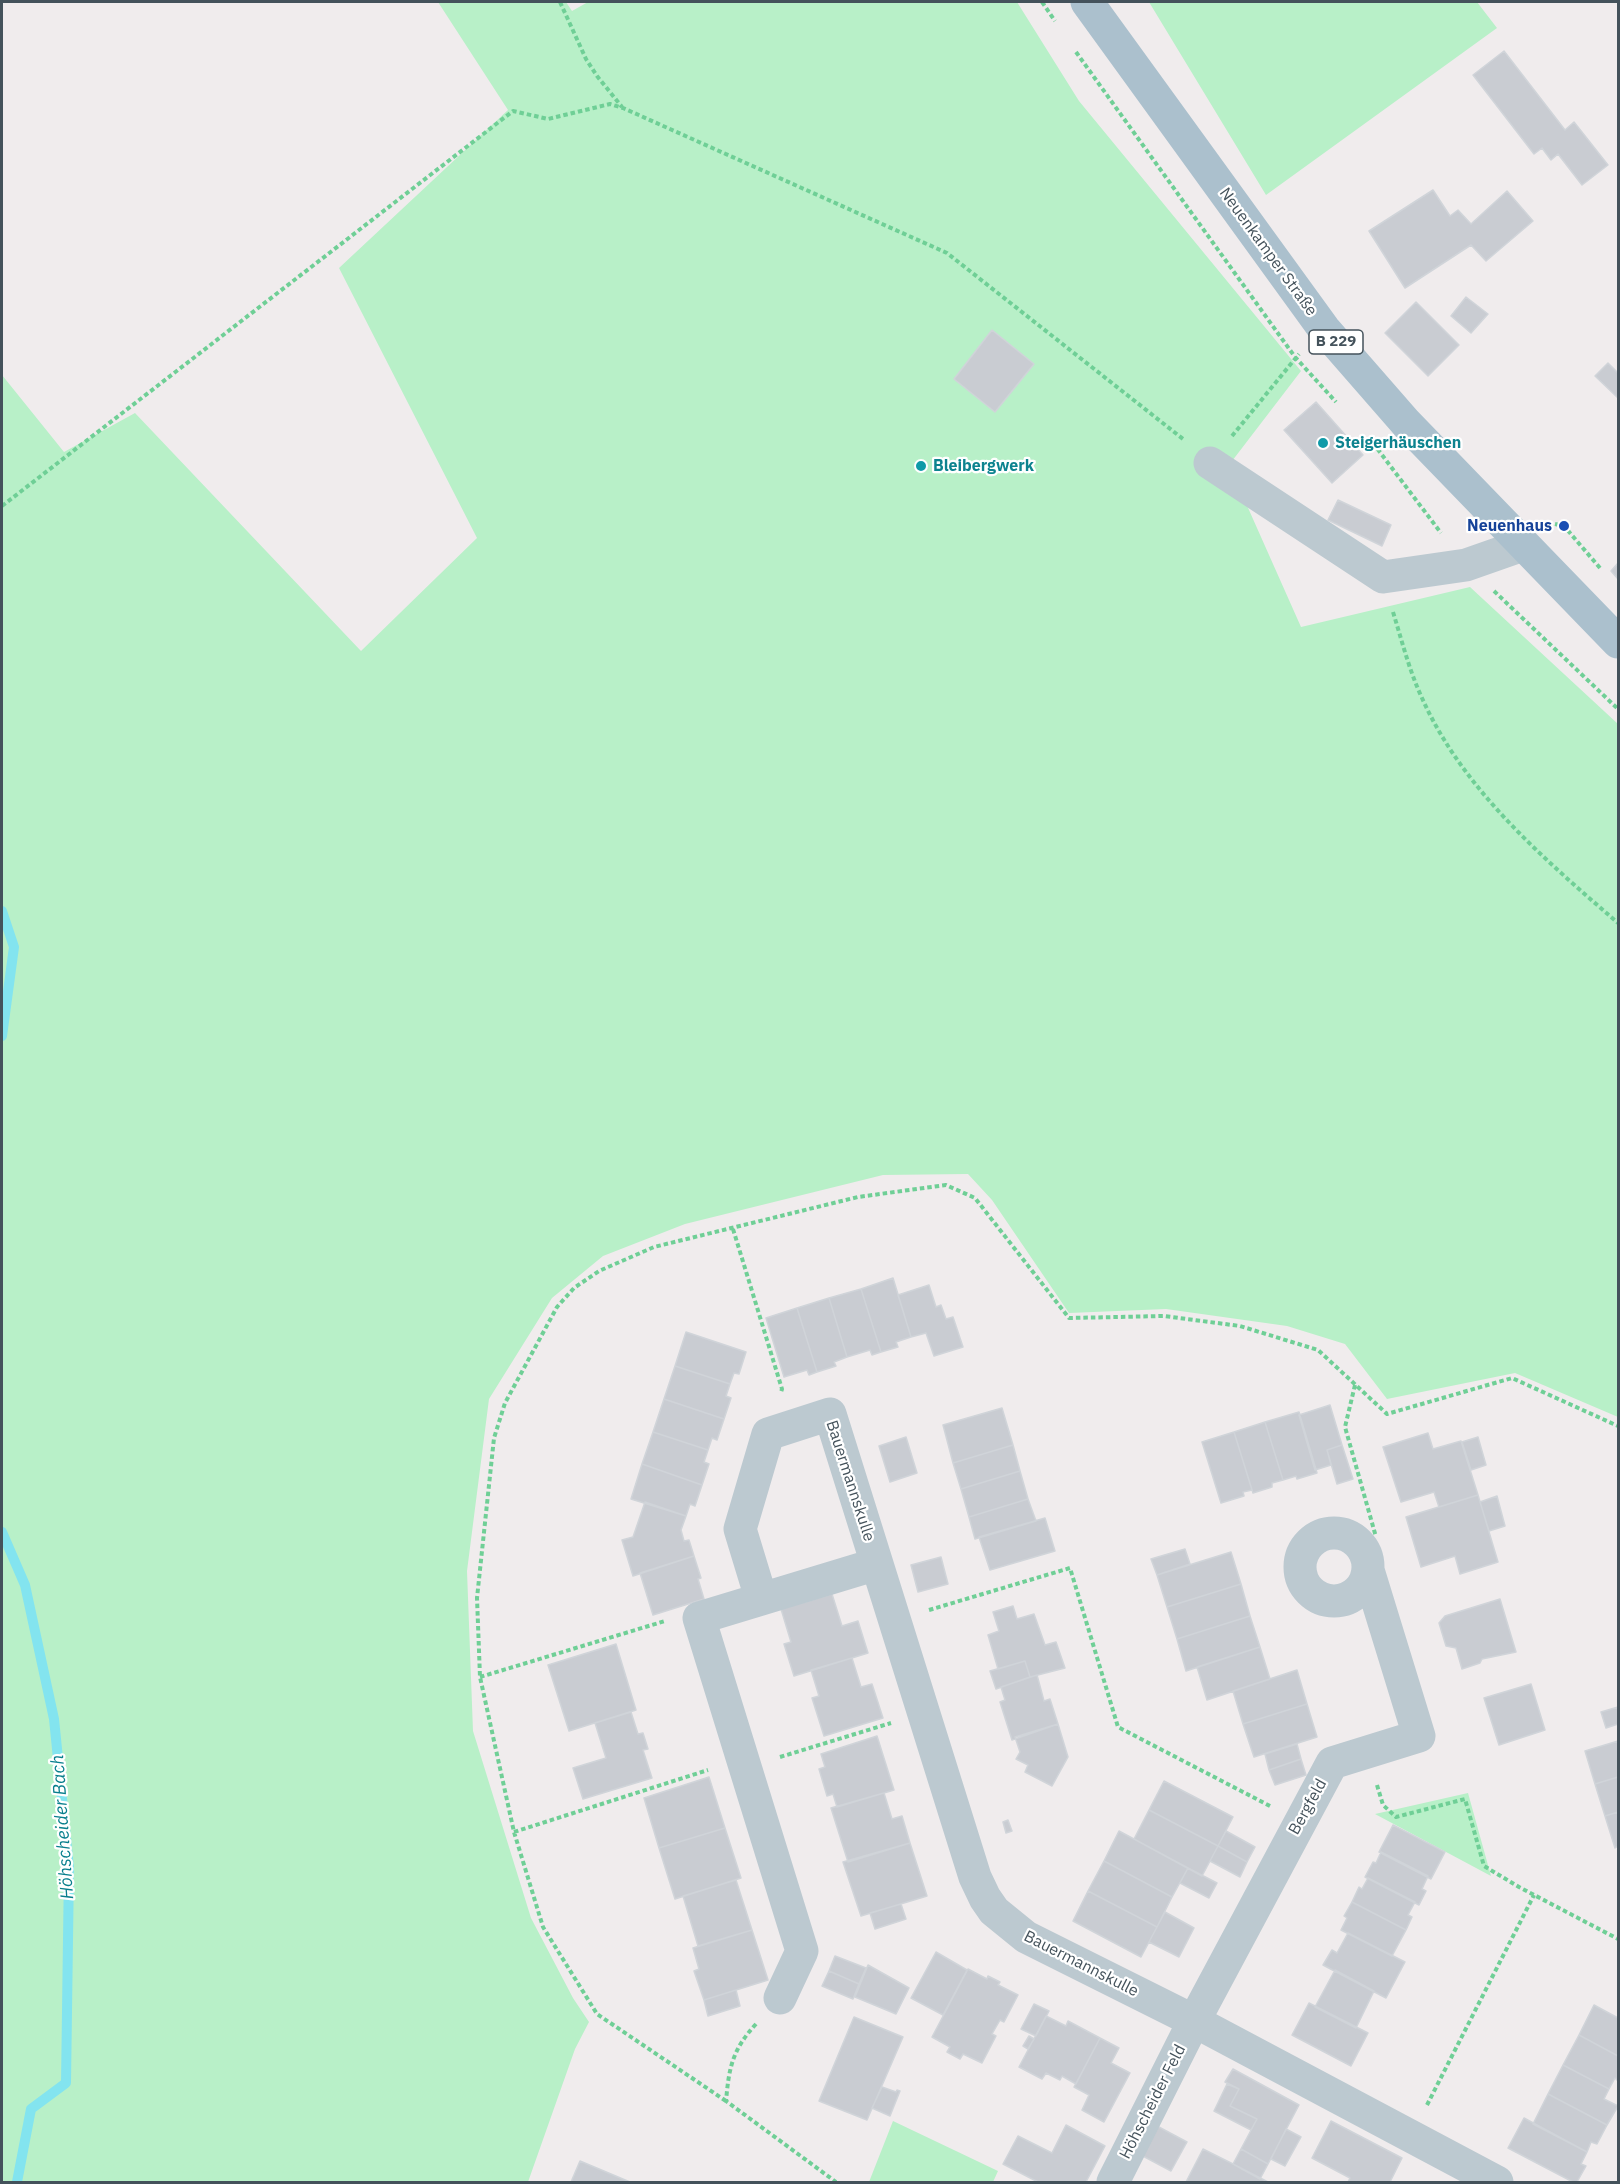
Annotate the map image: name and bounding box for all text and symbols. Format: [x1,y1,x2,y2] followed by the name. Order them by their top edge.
[1215,184,1321,320] street label: Neuenkamper Straße
[1309,330,1363,354] road number: B 229
[1335,433,1461,453] place label: Steigerhäuschen
[1316,436,1330,450] marker: Steigerhäuschen
[933,456,1034,476] place label: Bleibergwerk
[914,459,928,473] marker: Bleibergwerk
[1467,516,1552,536] place label: Neuenhaus
[1557,519,1571,533] marker: Neuenhaus
[821,1418,879,1544] street label: Bauermannskulle
[47,1754,79,1900] water label: Höhscheider Bach
[1285,1776,1331,1838] street label: Bergfeld
[1021,1927,1141,2001] street label: Bauermannskulle
[1116,2042,1190,2162] street label: Höhscheider Feld

